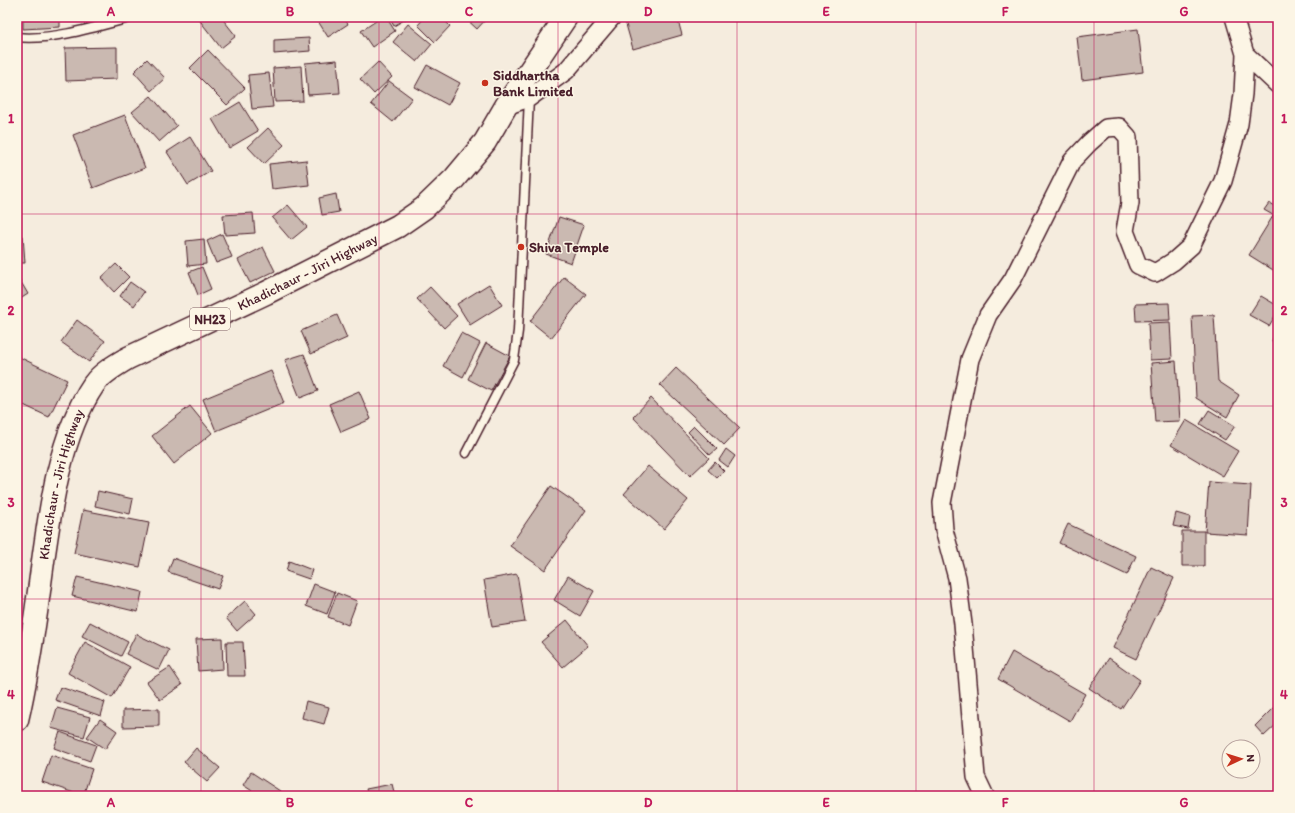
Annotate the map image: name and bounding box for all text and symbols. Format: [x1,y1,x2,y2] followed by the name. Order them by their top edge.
[106,4,116,19] text: A
[286,4,295,19] text: B
[465,4,474,19] text: C
[644,4,653,19] text: D
[822,4,830,19] text: E
[1002,4,1009,19] text: F
[1180,4,1189,19] text: G
[493,67,573,100] place label: Siddhartha Bank Limited
[480,78,490,88] marker: Siddhartha Bank Limited
[8,111,14,126] text: 1
[1281,111,1287,126] text: 1
[235,230,381,314] street label: Khadichaur - Jiri Highway
[529,239,609,256] place label: Shiva Temple
[516,242,526,252] marker: Shiva Temple
[8,303,15,318] text: 2
[1281,303,1288,318] text: 2
[190,308,230,330] road number: NH23
[35,406,88,561] street label: Khadichaur - Jiri Highway
[7,495,15,510] text: 3
[1280,495,1288,510] text: 3
[7,687,15,702] text: 4
[1280,687,1288,702] text: 4
[1221,739,1261,779] north arrow
[1244,754,1257,763] text: N
[106,795,116,810] text: A
[286,795,295,810] text: B
[465,795,474,810] text: C
[644,795,653,810] text: D
[822,795,830,810] text: E
[1002,795,1009,810] text: F
[1180,795,1189,810] text: G

